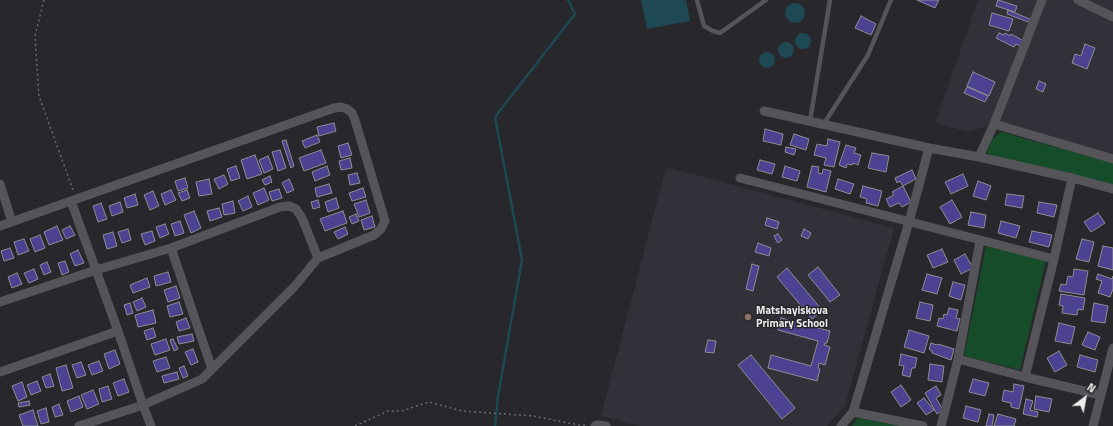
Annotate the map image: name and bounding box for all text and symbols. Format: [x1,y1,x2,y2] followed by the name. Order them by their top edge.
[756,304,828,330] place label: Matshayiskova Primary School
[743,312,753,322] marker: Matshayiskova Primary School
[1065,378,1105,418] north arrow
[1084,379,1099,397] text: N

